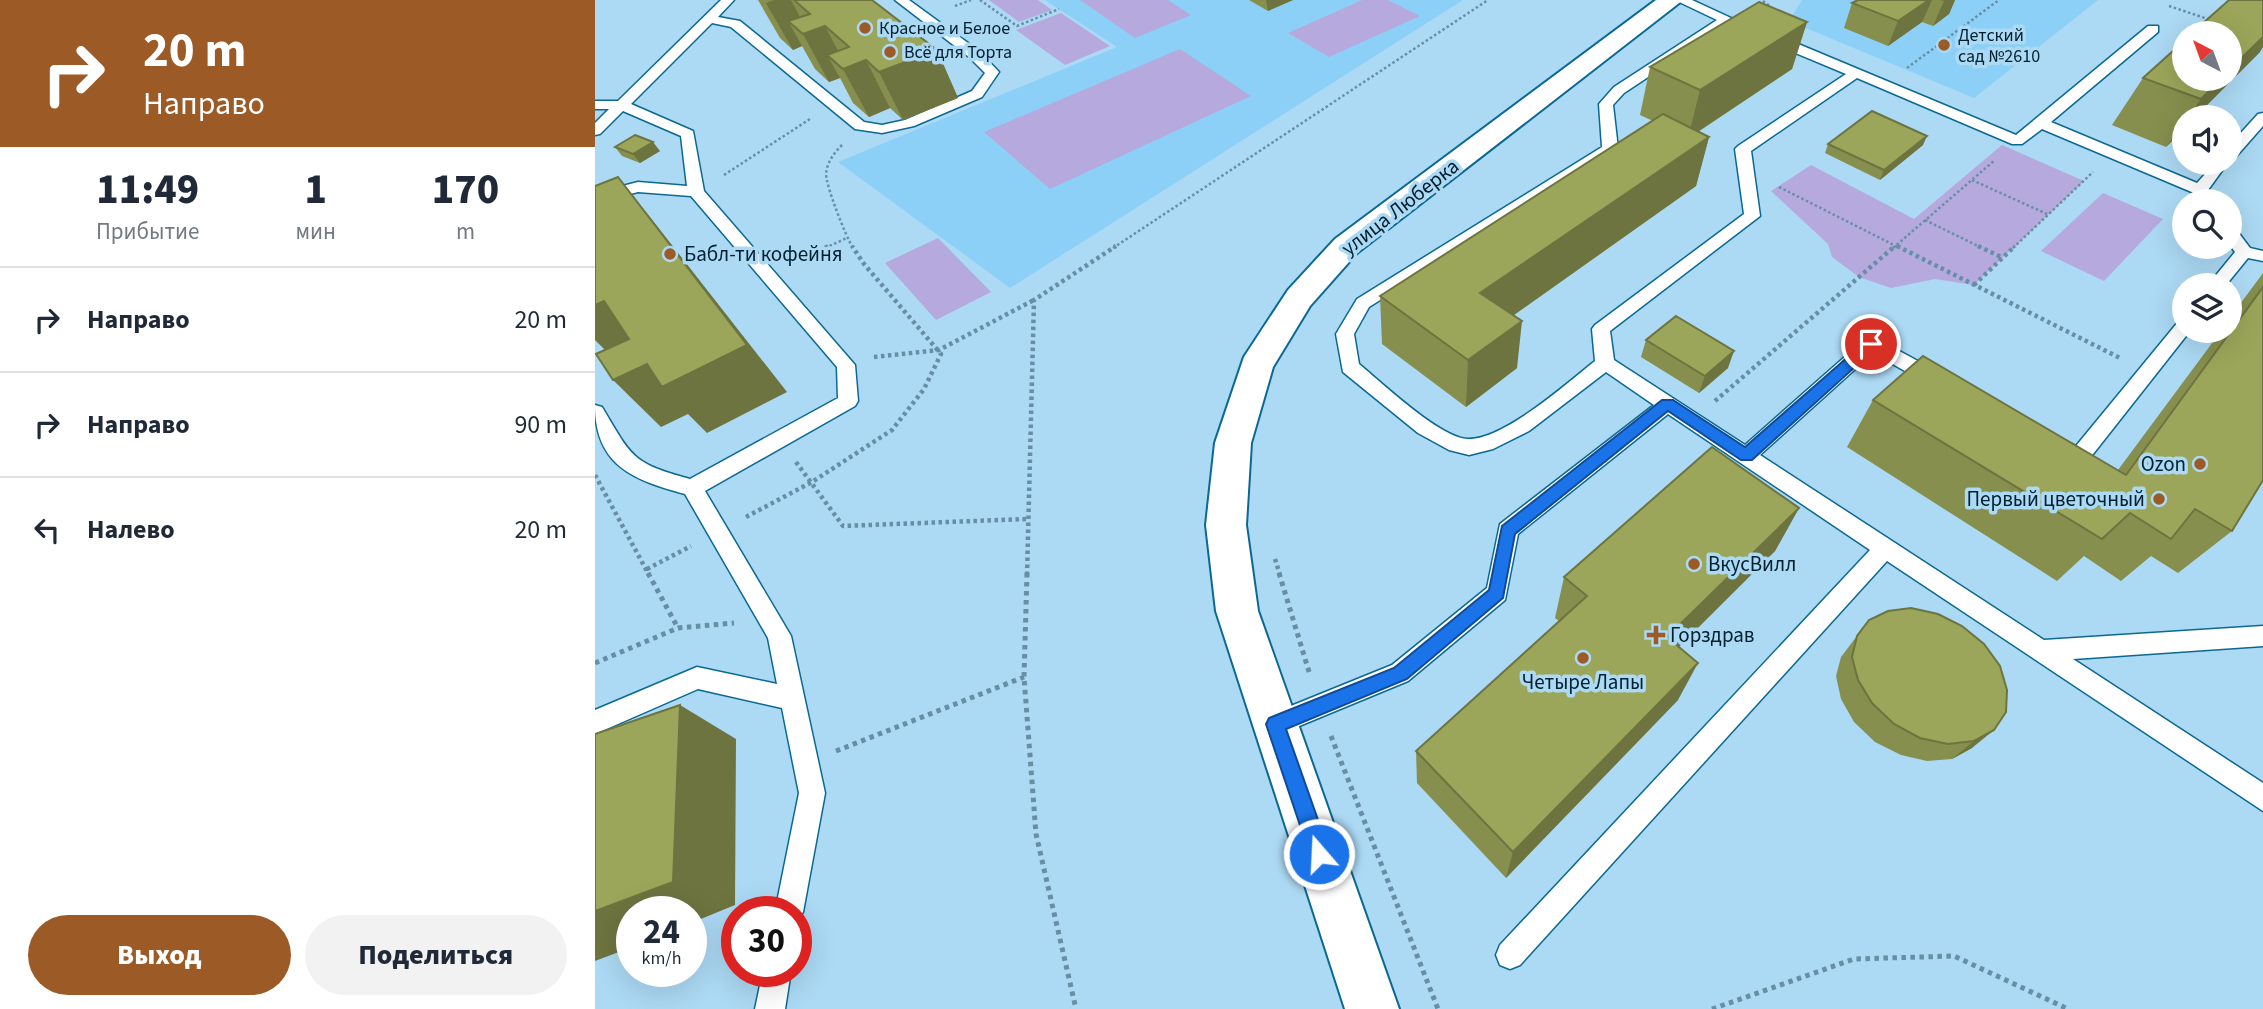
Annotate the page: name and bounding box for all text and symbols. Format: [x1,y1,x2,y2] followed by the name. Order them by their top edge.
[143,16,247,86] text: 20 m
[879,16,1010,41] place label: Красное и Белое
[857,20,873,36] marker: Красное и Белое
[2172,21,2242,91] north arrow
[2172,21,2242,343] map controls
[1958,23,2040,69] place label: Детский сад №2610
[28,28,119,119] icon: right
[1936,37,1952,53] marker: Детский сад №2610
[904,40,1012,65] place label: Всё для Торта
[882,44,898,60] marker: Всё для Торта
[143,81,265,127] text: Направо
[2172,105,2242,175] button: sound
[1335,151,1465,263] street label: улица Люберка
[96,160,199,220] text: 11:49
[304,160,327,220] text: 1
[432,160,499,220] text: 170
[2172,189,2242,259] button: search
[96,215,200,248] text: Прибытие
[295,215,336,248] text: мин
[456,215,475,248] text: m
[684,239,843,269] place label: Бабл-ти кофейня
[662,246,678,262] marker: Бабл-ти кофейня
[2172,273,2242,343] button: layers
[28,301,66,339] icon: right
[87,301,190,338] text: Направо
[514,301,567,338] text: 20 m
[1841,314,1901,374] pin
[1852,325,1890,363] icon: arrive
[28,406,66,444] icon: right
[87,406,190,443] text: Направо
[514,406,567,443] text: 90 m
[2141,449,2186,479] place label: Ozon
[2192,456,2208,472] marker: Ozon
[1967,484,2145,514] place label: Первый цветочный
[2151,491,2167,507] marker: Первый цветочный
[28,511,66,549] icon: left
[87,511,175,548] text: Налево
[514,511,567,548] text: 20 m
[1708,549,1796,579] place label: ВкусВилл
[1686,556,1702,572] marker: ВкусВилл
[1670,620,1755,650] place label: Горздрав
[1648,627,1664,643] marker: Горздрав
[1575,650,1591,666] marker: Четыре Лапы
[1522,667,1644,697] place label: Четыре Лапы
[1282,817,1356,891] position arrow
[721,896,812,987] speed limit sign: 30
[643,907,680,957] text: 24
[28,915,291,995] button: Выход
[305,915,567,995] button: Поделиться
[642,946,681,971] text: km/h

